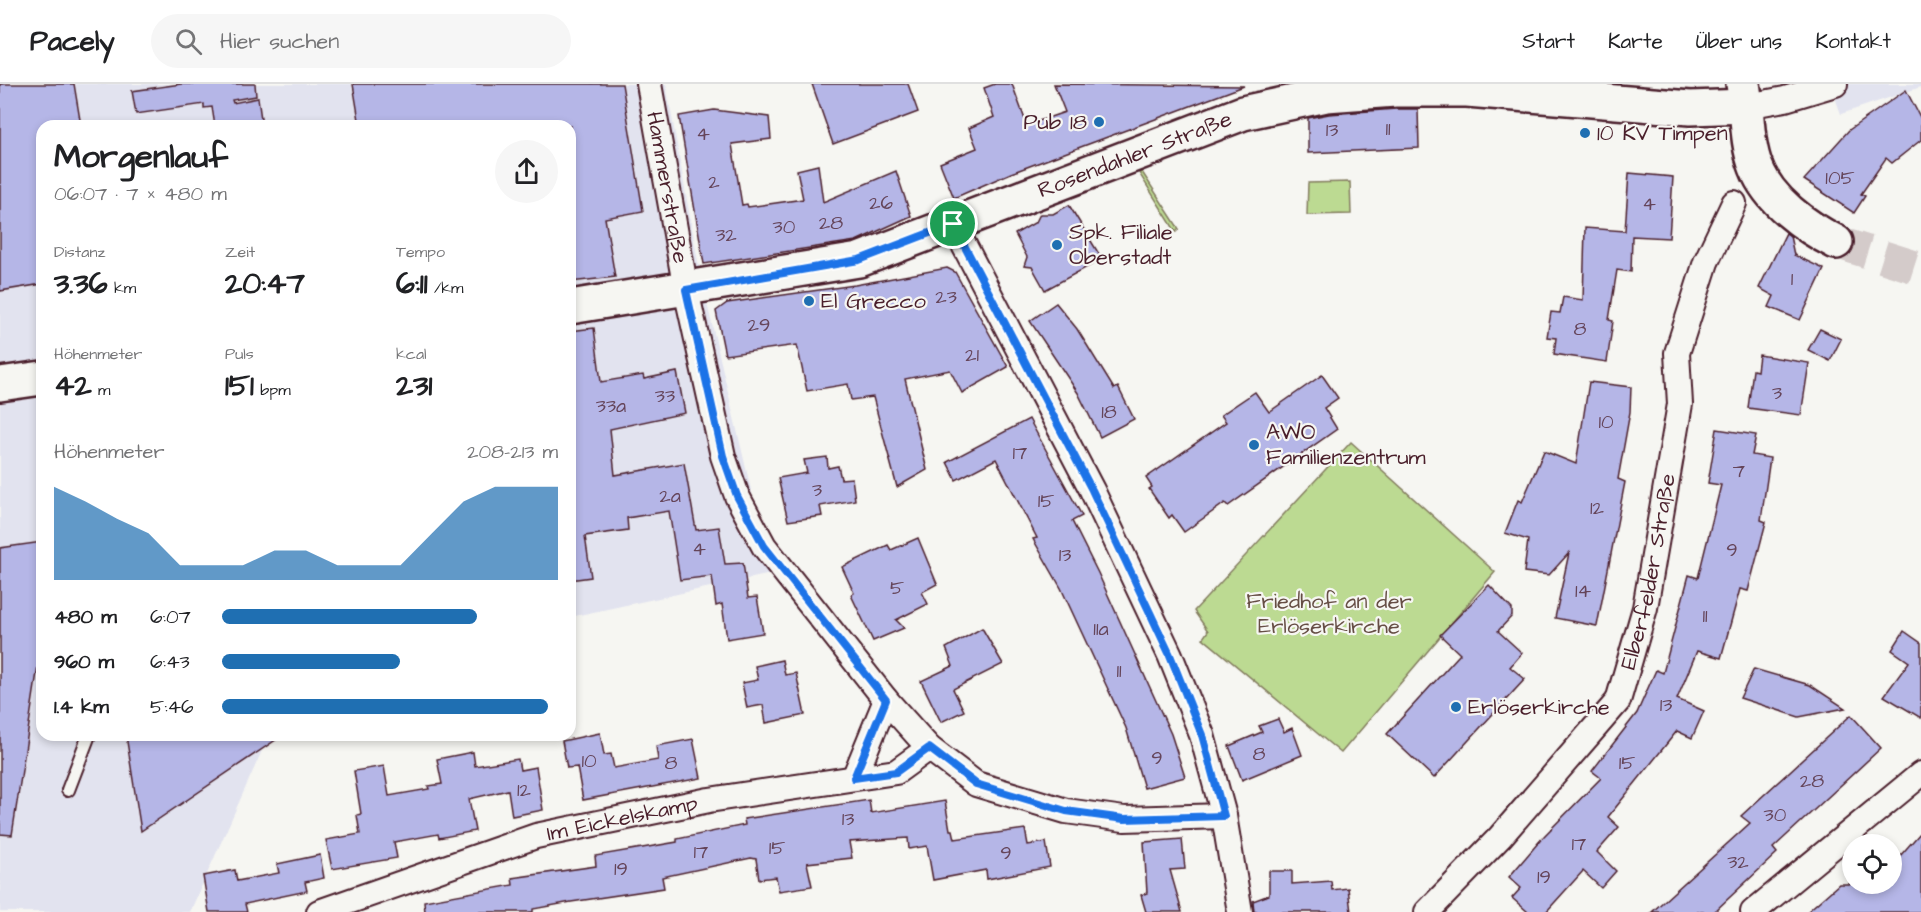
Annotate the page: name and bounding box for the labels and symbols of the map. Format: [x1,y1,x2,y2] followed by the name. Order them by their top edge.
[1033,103,1236,206] street label: Rosendahler Straße
[1024,107,1087,138] place label: Pub 18
[639,109,696,266] street label: Hammerstraße
[1092,115,1106,129] marker: Pub 18
[1385,115,1391,143] house number: 11
[1326,116,1338,144] house number: 13
[1597,118,1728,149] place label: 10 KV Timpen
[696,120,710,148] house number: 4
[1578,126,1592,140] marker: 10 KV Timpen
[1825,164,1855,192] house number: 105
[708,168,720,196] house number: 2
[869,189,893,217] house number: 26
[1642,190,1656,218] house number: 4
[927,198,978,249] pin
[819,209,843,237] house number: 28
[773,213,796,241] house number: 30
[1069,217,1173,273] place label: Spk. Filiale Oberstadt
[715,221,737,249] house number: 32
[1050,238,1064,252] marker: Spk. Filiale Oberstadt
[1791,265,1794,293] house number: 1
[935,283,957,311] house number: 23
[821,286,926,317] place label: El Grecco
[802,294,816,308] marker: El Grecco
[748,311,770,339] house number: 29
[1574,315,1587,343] house number: 8
[965,341,979,369] house number: 21
[1772,379,1782,407] house number: 3
[655,382,675,410] house number: 33
[596,392,626,420] house number: 33a
[1101,398,1117,426] house number: 18
[1598,408,1614,436] house number: 10
[1266,417,1426,473] place label: AWO Familienzentrum
[1247,438,1261,452] marker: AWO Familienzentrum
[1013,439,1027,467] house number: 17
[1733,457,1745,485] house number: 7
[1612,471,1683,673] street label: Elberfelder Straße
[812,476,822,504] house number: 3
[659,482,681,510] house number: 2a
[1038,487,1054,515] house number: 15
[1590,494,1605,522] house number: 12
[692,535,706,563] house number: 4
[1726,536,1738,564] house number: 9
[1059,541,1071,569] house number: 13
[890,574,904,602] house number: 5
[1575,577,1591,605] house number: 14
[1246,586,1412,642] park label: Friedhof an der Erlöserkirche
[1702,602,1708,630] house number: 11
[1093,615,1109,643] house number: 11a
[1116,657,1122,685] house number: 11
[1660,691,1672,719] house number: 13
[1468,692,1610,723] place label: Erlöserkirche
[1449,700,1463,714] marker: Erlöserkirche
[1253,740,1266,768] house number: 8
[1151,744,1163,772] house number: 9
[581,747,597,775] house number: 10
[665,749,678,777] house number: 8
[1619,749,1635,777] house number: 15
[1800,767,1824,795] house number: 28
[517,776,532,804] house number: 12
[544,787,701,849] street label: Im Eickelskamp
[1764,801,1787,829] house number: 30
[842,805,854,833] house number: 13
[1572,830,1586,858] house number: 17
[769,834,785,862] house number: 15
[694,838,708,866] house number: 17
[1000,839,1012,867] house number: 9
[1727,848,1749,876] house number: 32
[614,855,628,883] house number: 19
[1537,863,1551,891] house number: 19

